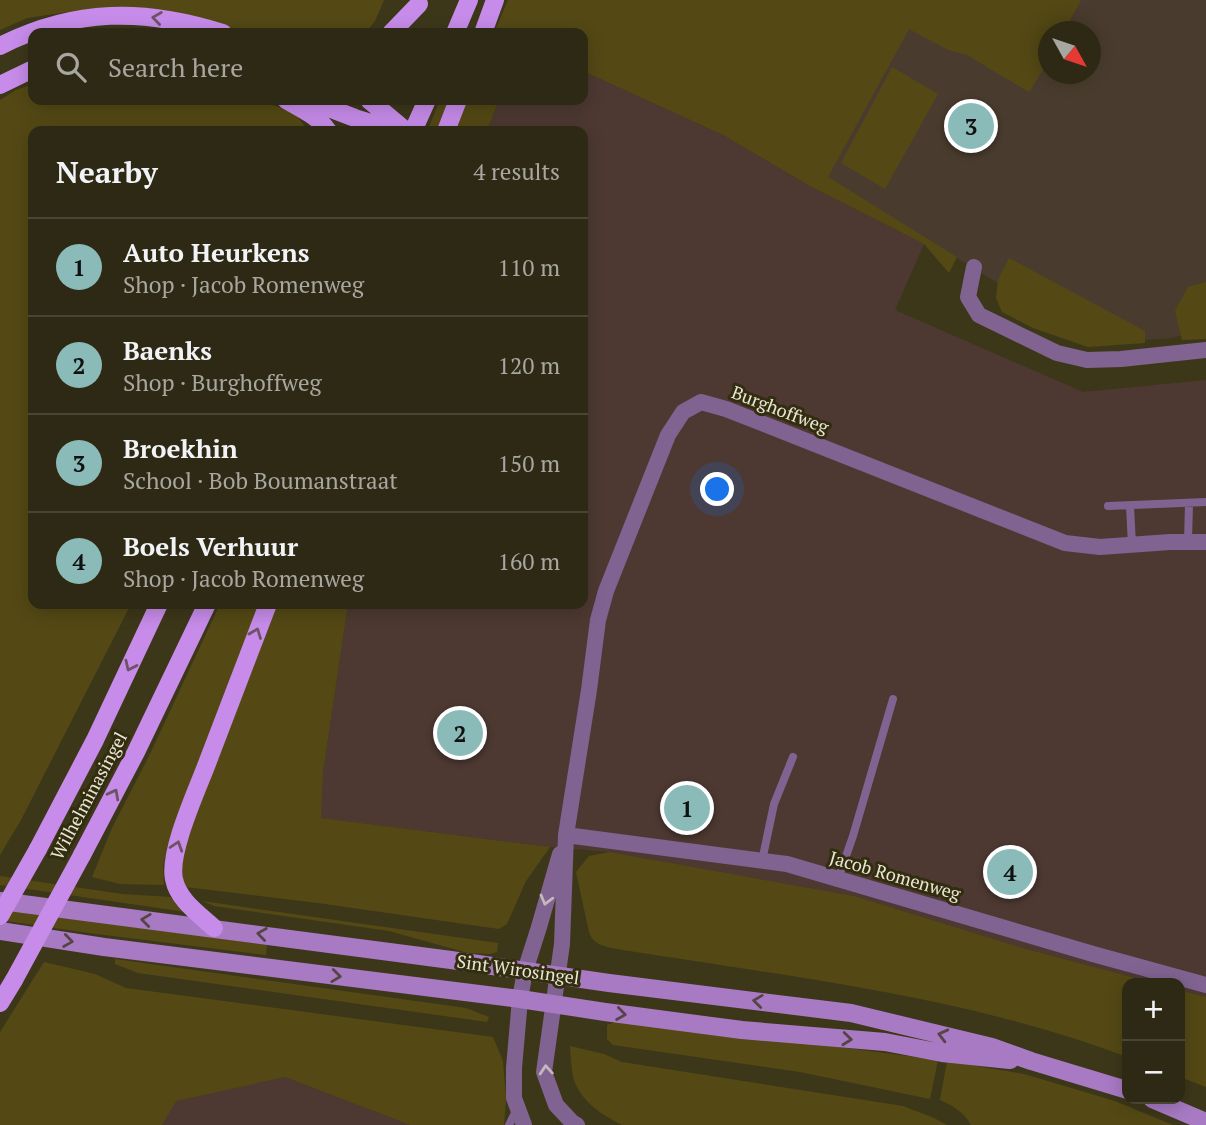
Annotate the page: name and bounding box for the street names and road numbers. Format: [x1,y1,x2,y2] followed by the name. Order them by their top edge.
[728,380,833,439] street label: Burghoffweg
[44,728,132,864] street label: Wilhelminasingel
[827,845,964,905] street label: Jacob Romenweg
[455,949,581,990] street label: Sint Wirosingel

